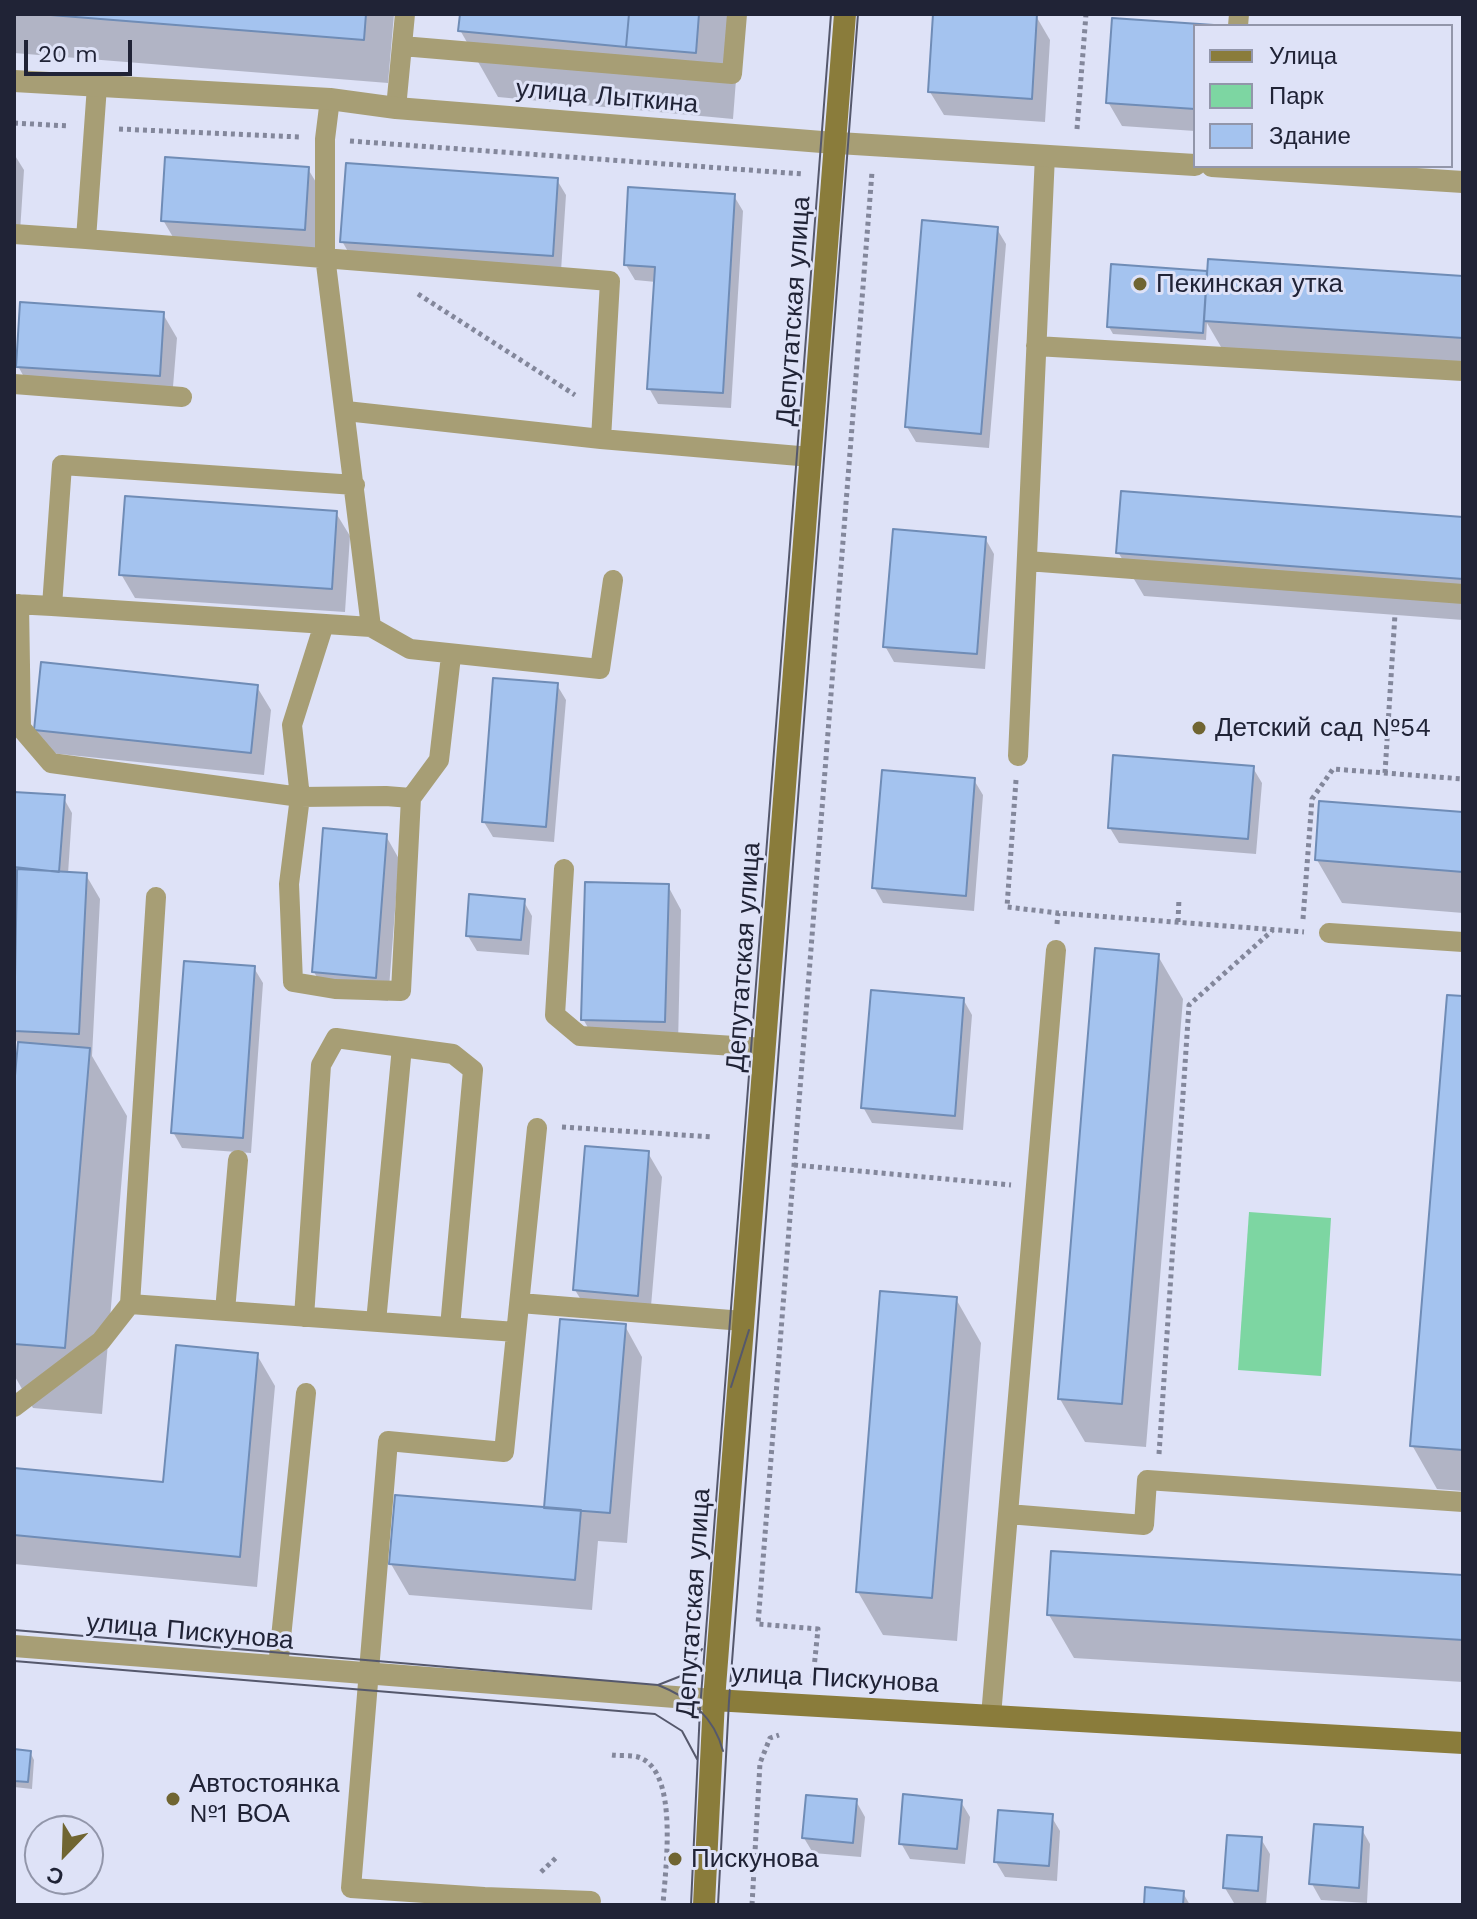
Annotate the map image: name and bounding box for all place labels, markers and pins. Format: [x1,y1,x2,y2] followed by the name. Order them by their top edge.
[1156,268,1343,300] place label: Пекинская утка
[1131,275,1149,293] marker: Пекинская утка
[1215,712,1431,744] place label: Детский сад №54
[1190,719,1208,737] marker: Детский сад №54
[189,1768,340,1830] place label: Автостоянка №1 ВОА
[164,1790,182,1808] marker: Автостоянка №1 ВОА
[691,1843,819,1875] place label: Пискунова
[666,1850,684,1868] marker: Пискунова

